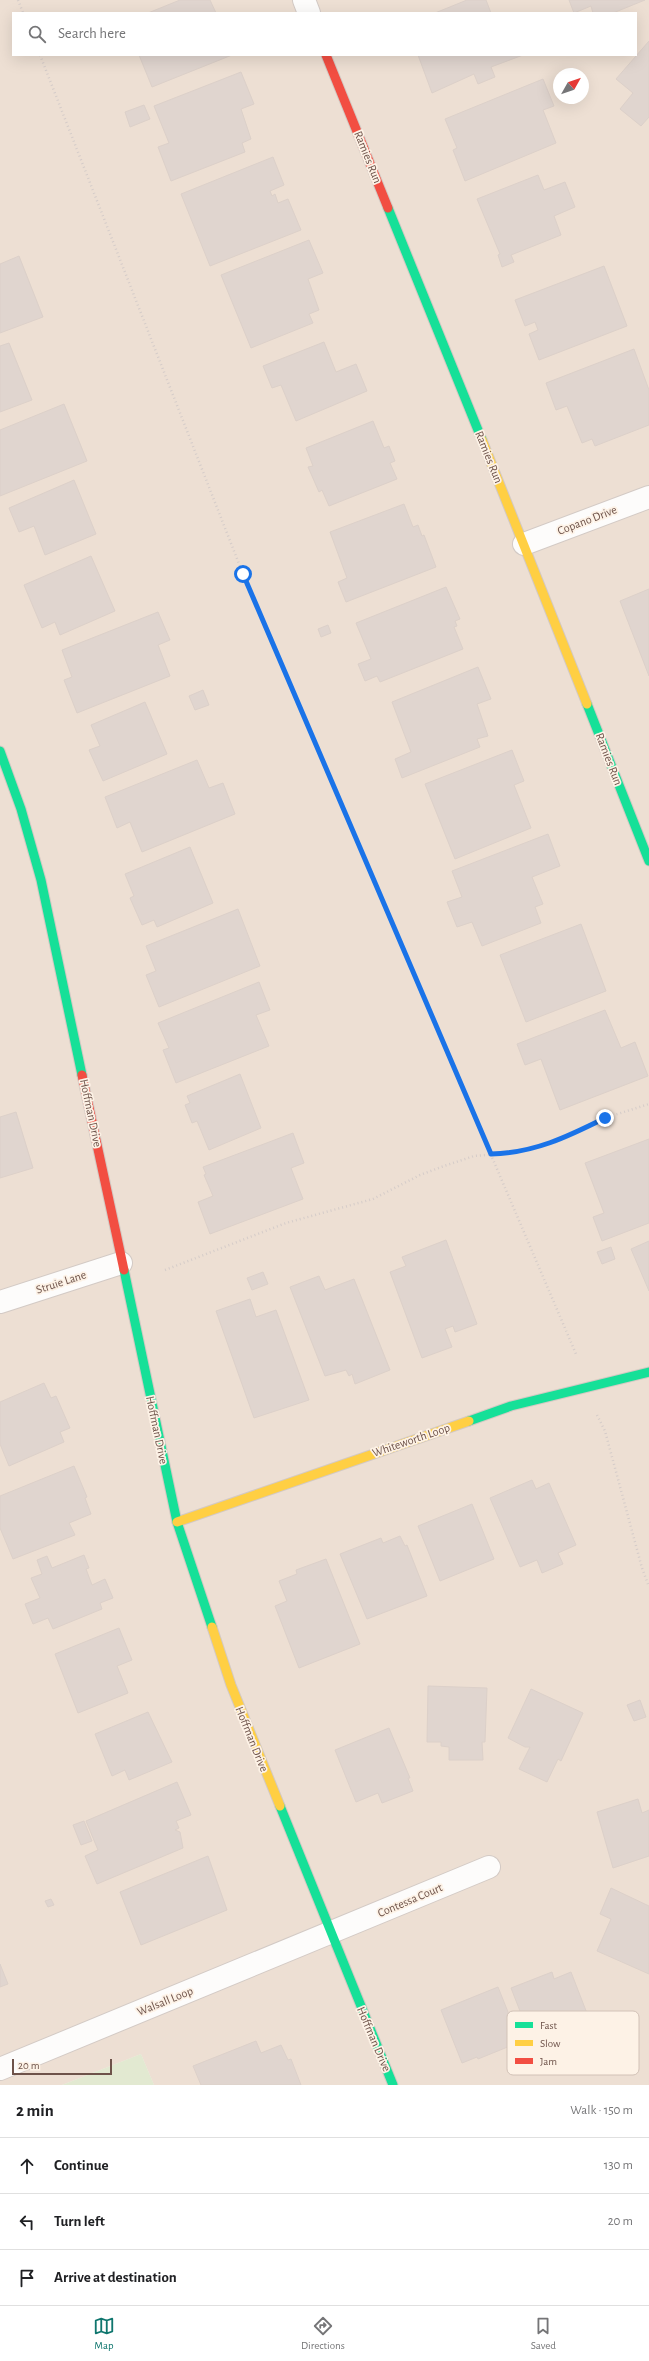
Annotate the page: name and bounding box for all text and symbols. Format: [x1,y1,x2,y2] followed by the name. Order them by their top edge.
[12,12,637,56] search box
[26,23,48,45] icon: search
[58,26,126,41] text: Search here
[553,68,589,104] north arrow
[352,129,384,185] street label: Ramies Run
[473,429,505,485] street label: Ramies Run
[556,503,618,537] street label: Copano Drive
[234,565,252,583] route start
[594,731,624,787] street label: Ramies Run
[78,1078,104,1148] street label: Hoffman Drive
[596,1109,614,1127] route end
[34,1268,88,1296] street label: Struie Lane
[144,1395,170,1465] street label: Hoffman Drive
[371,1421,451,1459] street label: Whiteworth Loop
[234,1705,270,1773] street label: Hoffman Drive
[376,1881,444,1919] street label: Contessa Court
[135,1984,195,2018] street label: Walsall Loop
[355,2005,393,2073] street label: Hoffman Drive
[507,2011,639,2075] legend
[540,2020,558,2031] text: Fast
[540,2038,561,2049] text: Slow
[540,2056,557,2067] text: Jam
[12,2057,112,2076] scale bar
[18,2060,39,2071] text: 20 m
[16,2102,54,2119] text: 2 min
[570,2104,633,2117] text: Walk · 150 m
[16,2155,38,2177] icon: ahead
[54,2158,109,2173] text: Continue
[604,2159,633,2172] text: 130 m
[16,2211,38,2233] icon: left
[54,2214,105,2229] text: Turn left
[608,2215,633,2228] text: 20 m
[16,2267,38,2289] icon: arrive
[54,2270,177,2285] text: Arrive at destination
[93,2315,115,2352] tab: Map
[301,2315,345,2352] tab: Directions
[531,2315,556,2352] tab: Saved

